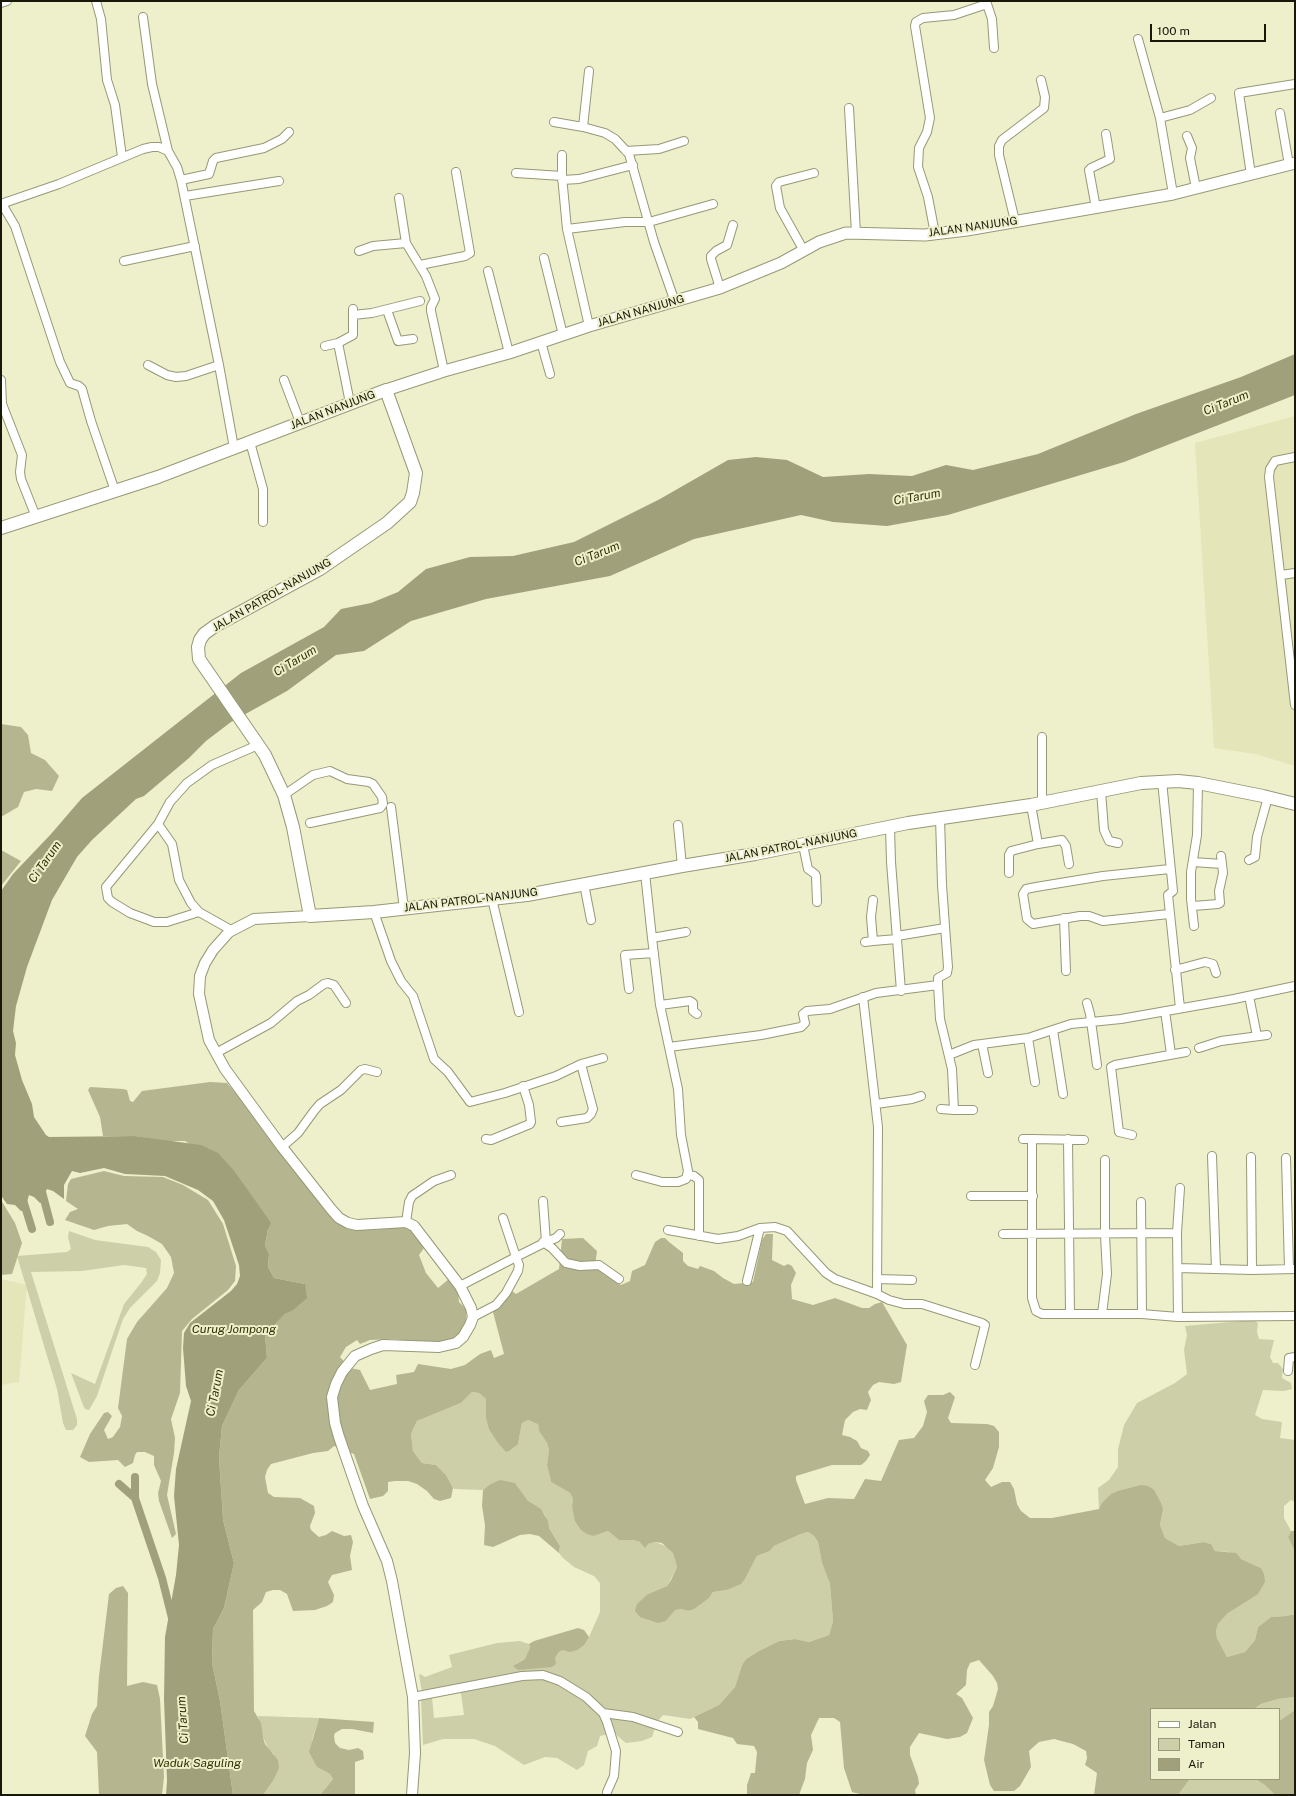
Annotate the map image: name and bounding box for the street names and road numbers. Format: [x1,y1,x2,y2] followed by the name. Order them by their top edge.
[928,214,1018,240] street label: JALAN NANJUNG
[596,292,686,330] street label: JALAN NANJUNG
[289,388,377,432] street label: JALAN NANJUNG
[210,556,334,634] street label: JALAN PATROL-NANJUNG
[724,827,858,865] street label: JALAN PATROL-NANJUNG
[403,885,539,915] street label: JALAN PATROL-NANJUNG

